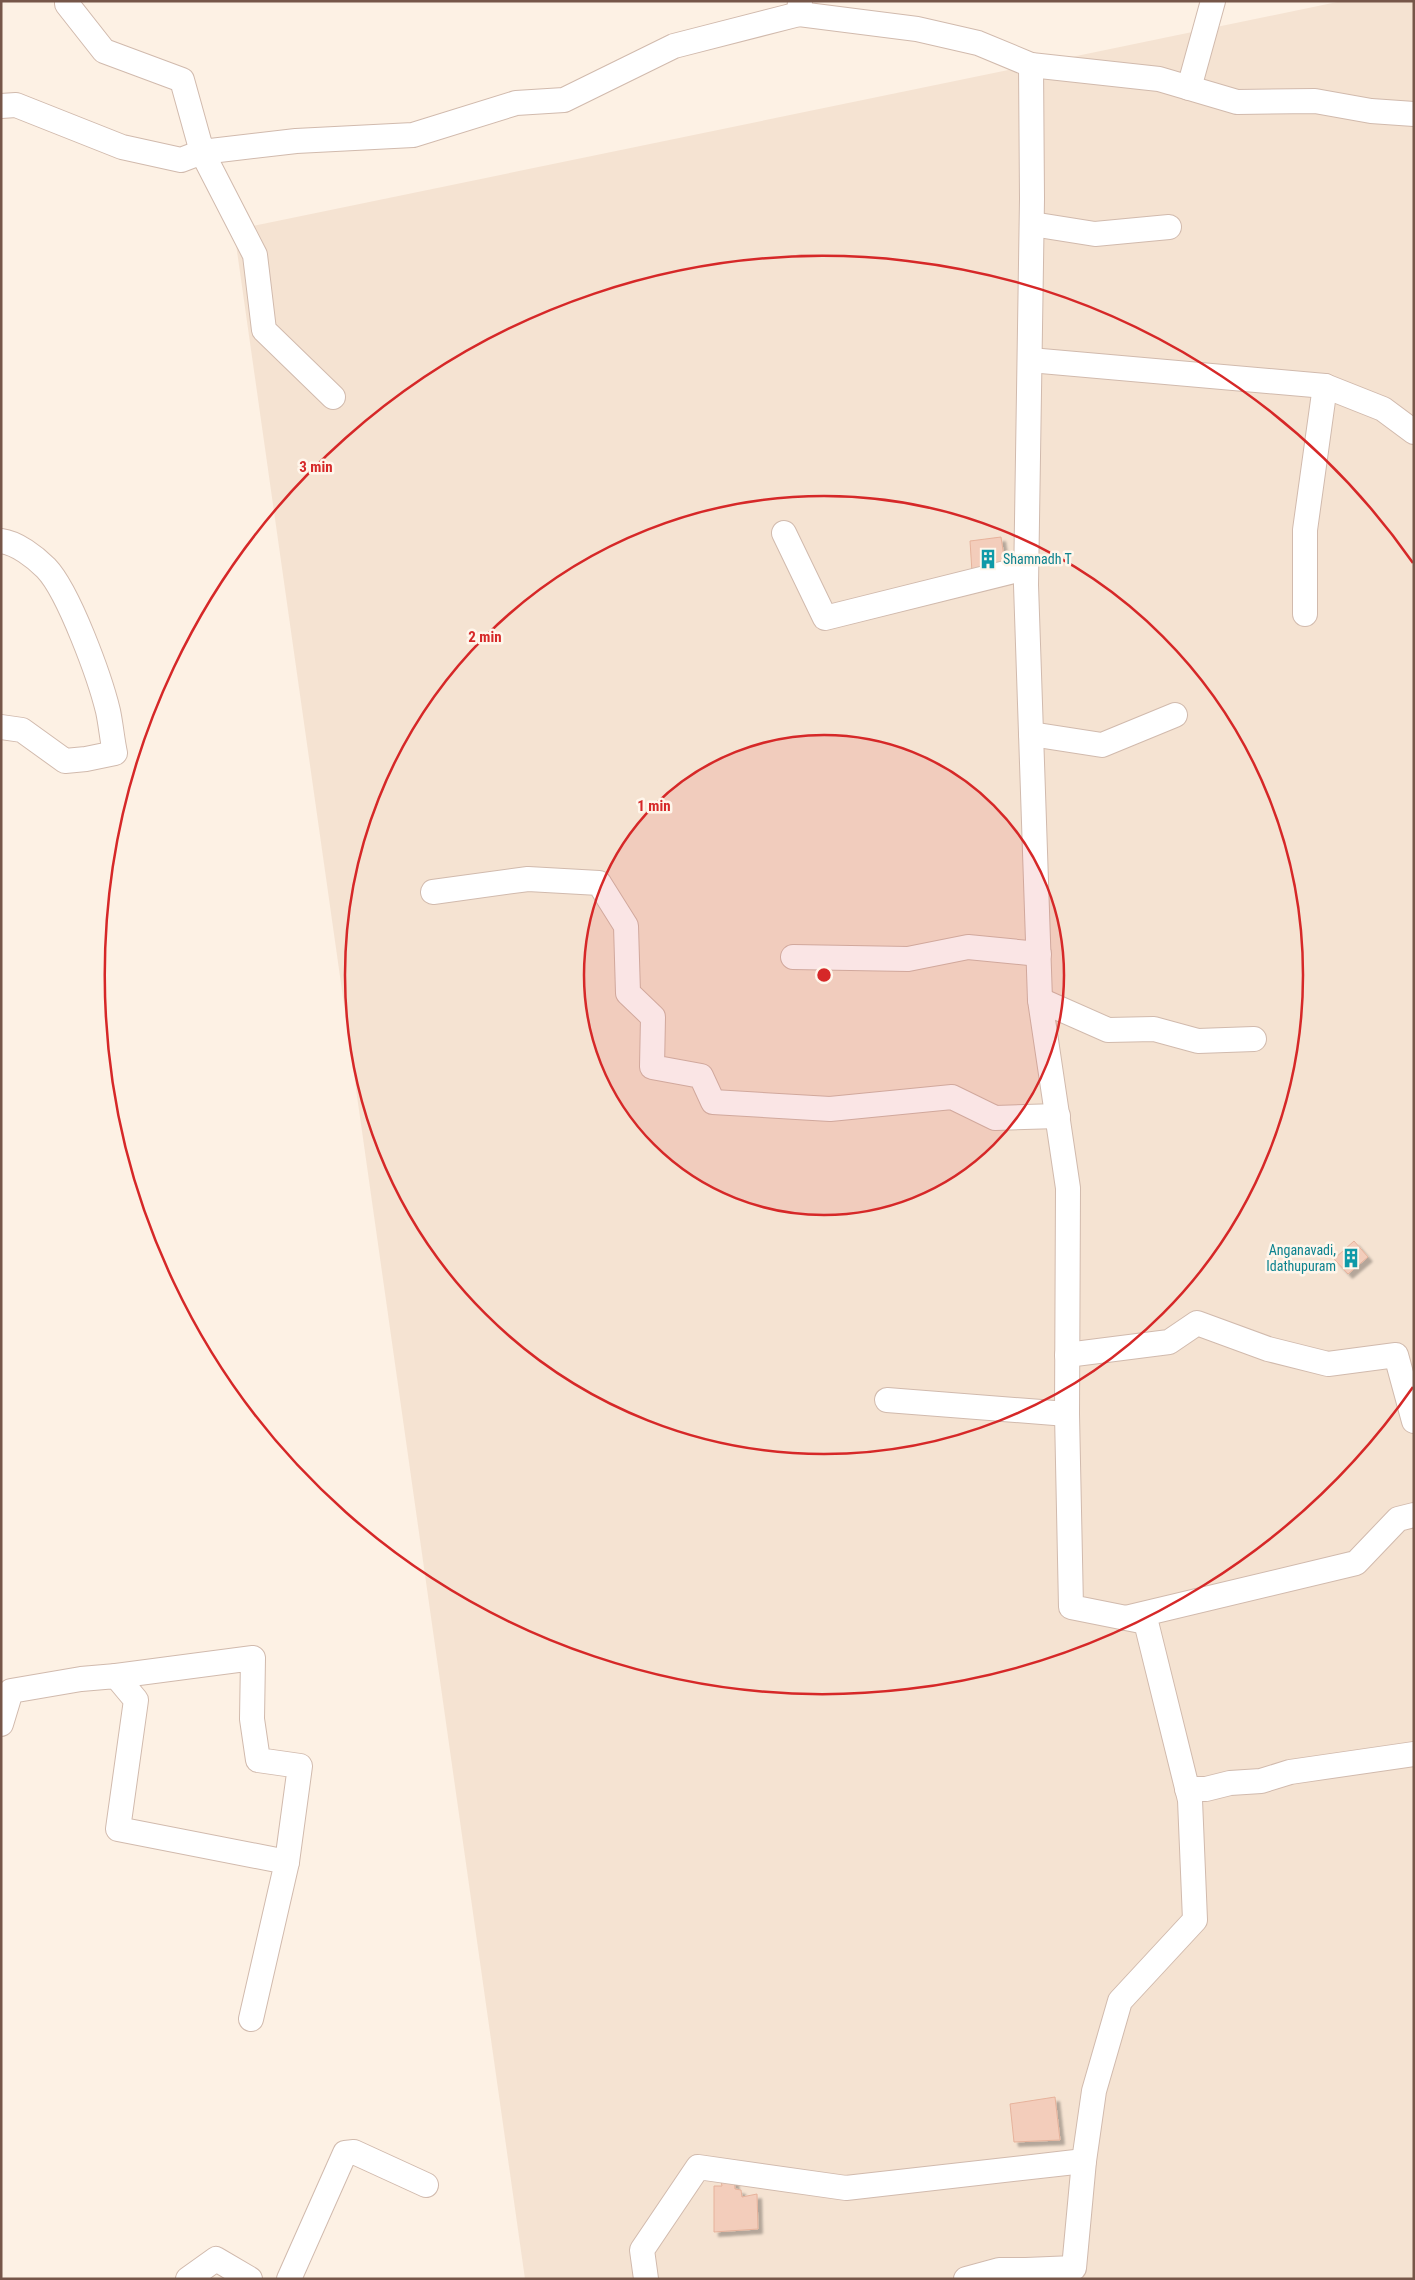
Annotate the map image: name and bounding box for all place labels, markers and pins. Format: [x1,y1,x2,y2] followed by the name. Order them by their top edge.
[977,548,999,570] building icon: Shamnadh T
[1003,551,1072,567] place label: Shamnadh T
[815,966,833,984] centre of rings
[1266,1242,1336,1274] place label: Anganavadi, Idathupuram
[1340,1247,1362,1269] building icon: Anganavadi, Idathupuram

